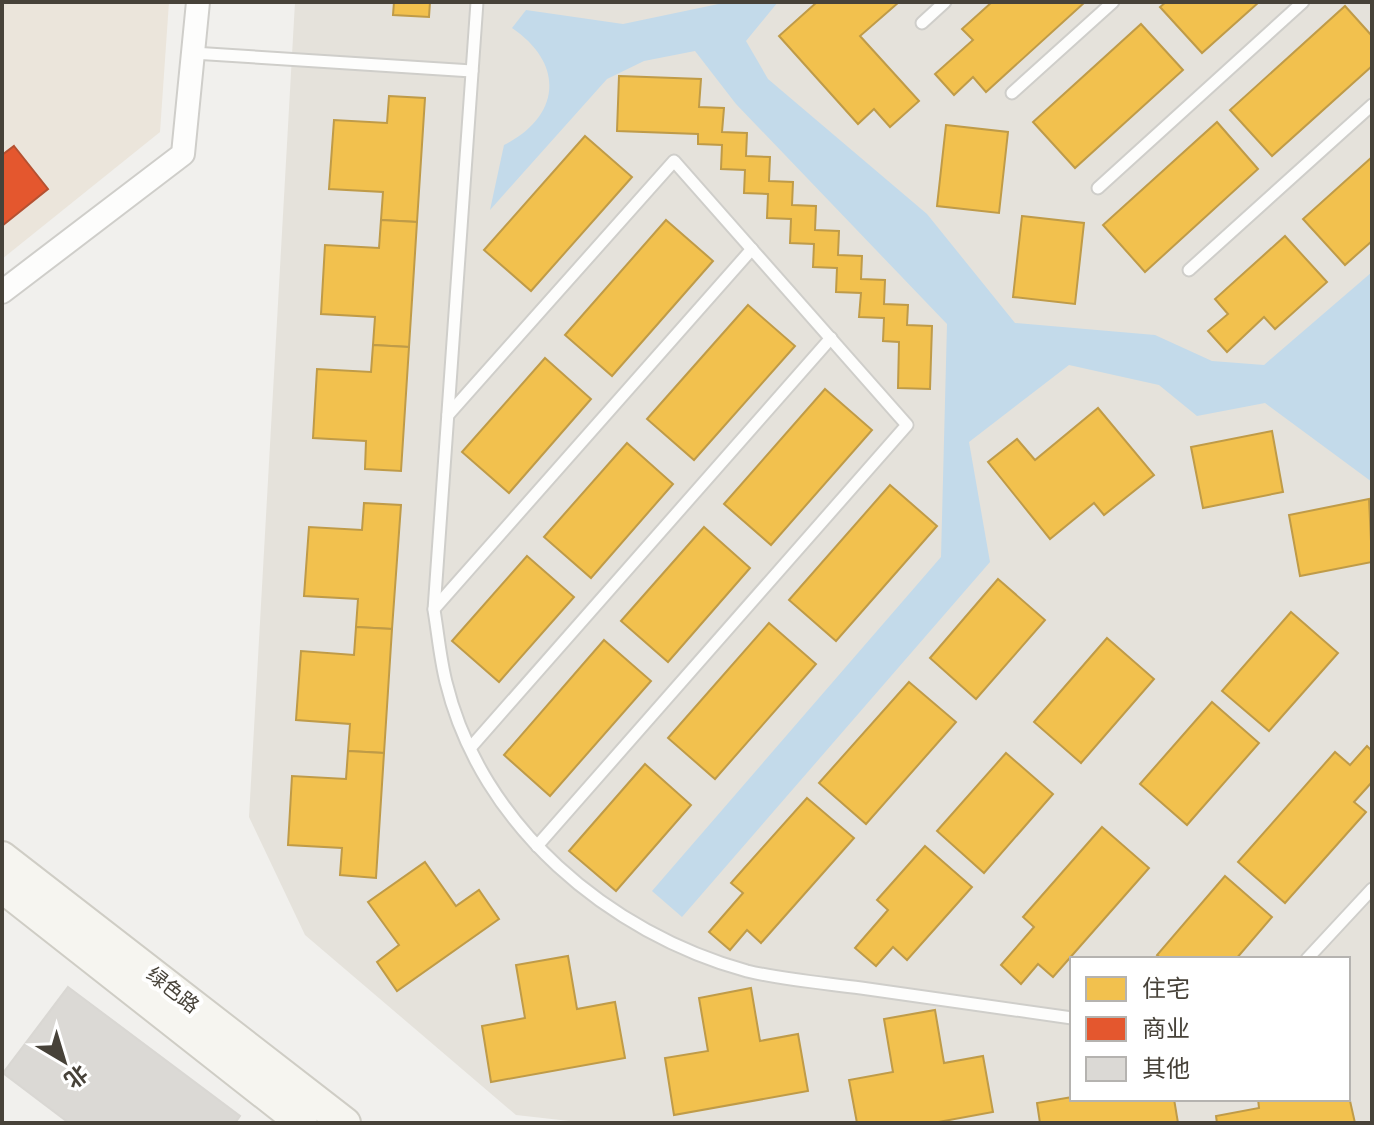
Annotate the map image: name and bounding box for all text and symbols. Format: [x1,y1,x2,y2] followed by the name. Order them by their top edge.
[1070,957,1350,1101] legend
[142,962,204,1018] street label: 绿色路
[1142,975,1190,1003] text: 住宅
[1142,1015,1190,1043] text: 商业
[24,1021,104,1101] north arrow
[1142,1055,1190,1083] text: 其他
[60,1060,92,1093] text: 北

